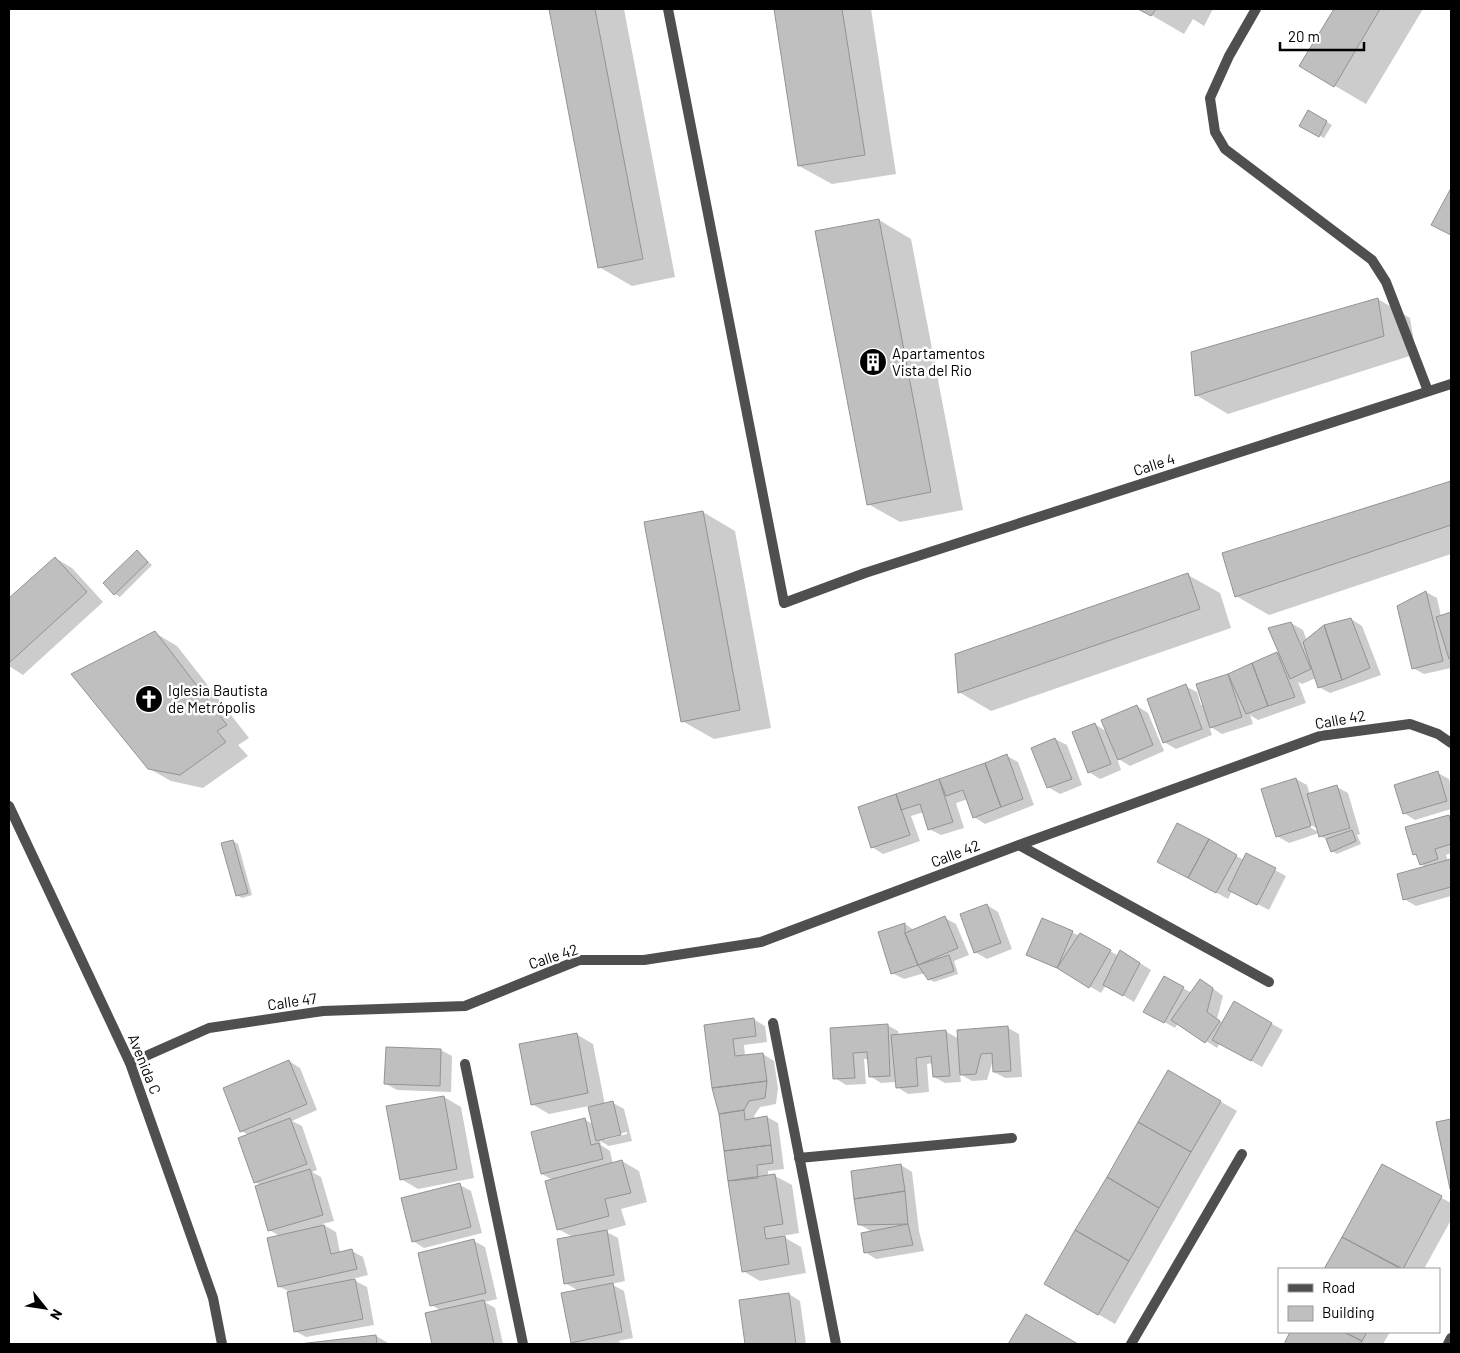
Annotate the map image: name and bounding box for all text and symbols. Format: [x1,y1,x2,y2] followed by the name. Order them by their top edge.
[1280,20,1364,52] scale bar
[1288,27,1320,45] text: 20 m
[892,344,985,379] place label: Apartamentos Vista del Rio
[858,347,888,377] building icon: Apartamentos Vista del Rio
[1131,449,1177,479] street label: Calle 4
[168,681,268,716] place label: Iglesia Bautista de Metrópolis
[134,684,164,714] church icon: Iglesia Bautista de Metrópolis
[1313,706,1367,732] street label: Calle 42
[928,835,982,871] street label: Calle 42
[526,940,580,972] street label: Calle 42
[266,989,318,1013] street label: Calle 47
[125,1031,165,1097] street label: Avenida C
[1278,1268,1440,1333] legend
[1322,1278,1355,1296] text: Road
[20,1283,70,1333] north arrow
[1322,1303,1375,1321] text: Building
[47,1306,66,1323] text: N

